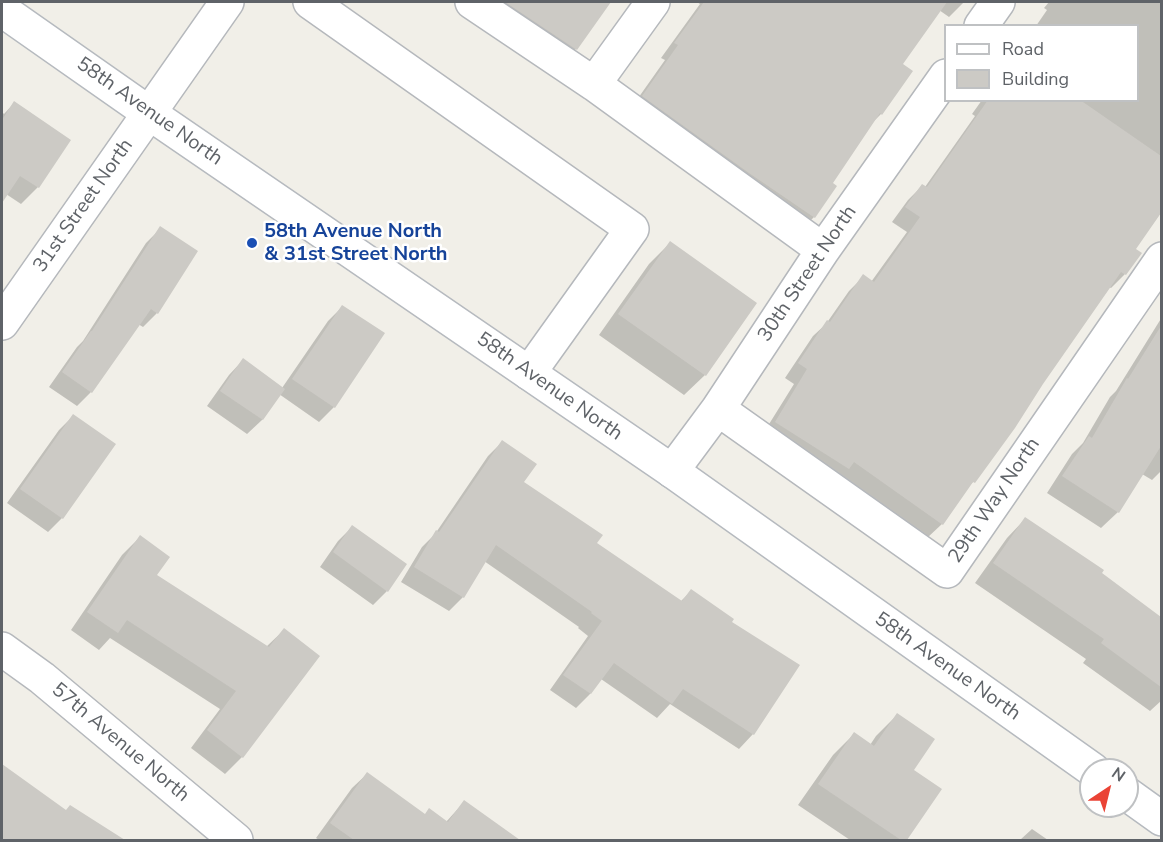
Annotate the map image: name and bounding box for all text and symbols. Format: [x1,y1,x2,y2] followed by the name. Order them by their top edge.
[944,24,1139,102] legend
[1002,37,1044,61] text: Road
[71,53,227,171] street label: 58th Avenue North
[1002,67,1069,91] text: Building
[29,135,139,277] street label: 31st Street North
[754,201,862,347] street label: 30th Street North
[264,220,448,267] place label: 58th Avenue North & 31st Street North
[245,236,259,250] marker: 58th Avenue North & 31st Street North
[471,328,627,446] street label: 58th Avenue North
[944,434,1046,568] street label: 29th Way North
[869,608,1025,726] street label: 58th Avenue North
[46,678,194,808] street label: 57th Avenue North
[1079,758,1139,818] north arrow
[1107,762,1129,787] text: N

